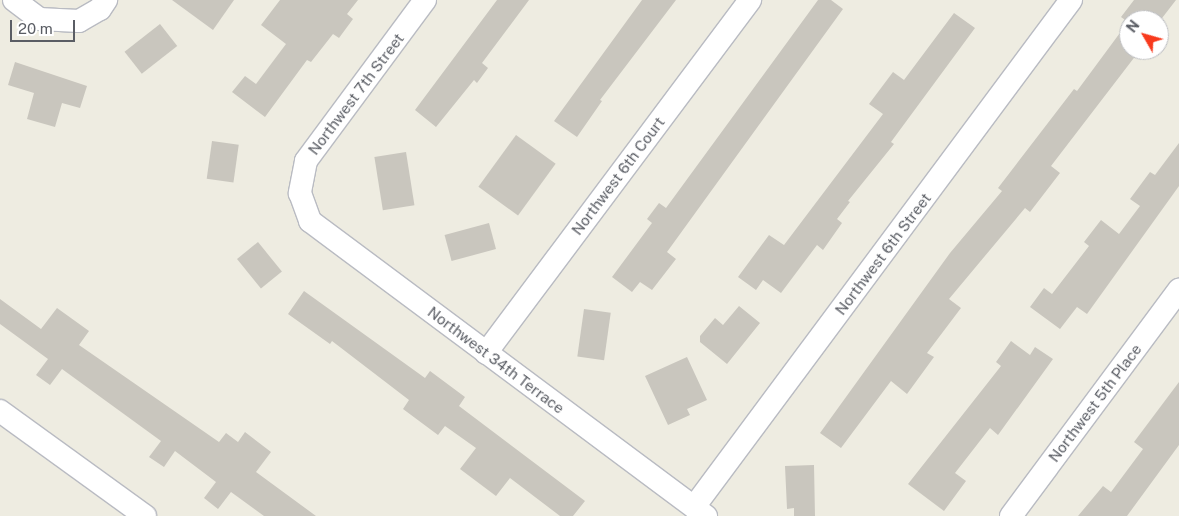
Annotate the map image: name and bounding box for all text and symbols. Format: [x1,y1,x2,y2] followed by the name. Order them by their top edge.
[12,10,78,42] scale bar
[1119,10,1169,60] north arrow
[1123,17,1143,36] text: N
[18,20,53,37] text: 20 m
[304,30,408,158] street label: Northwest 7th Street
[568,113,668,239] street label: Northwest 6th Court
[831,190,935,318] street label: Northwest 6th Street
[424,303,568,417] street label: Northwest 34th Terrace
[1045,340,1145,466] street label: Northwest 5th Place

